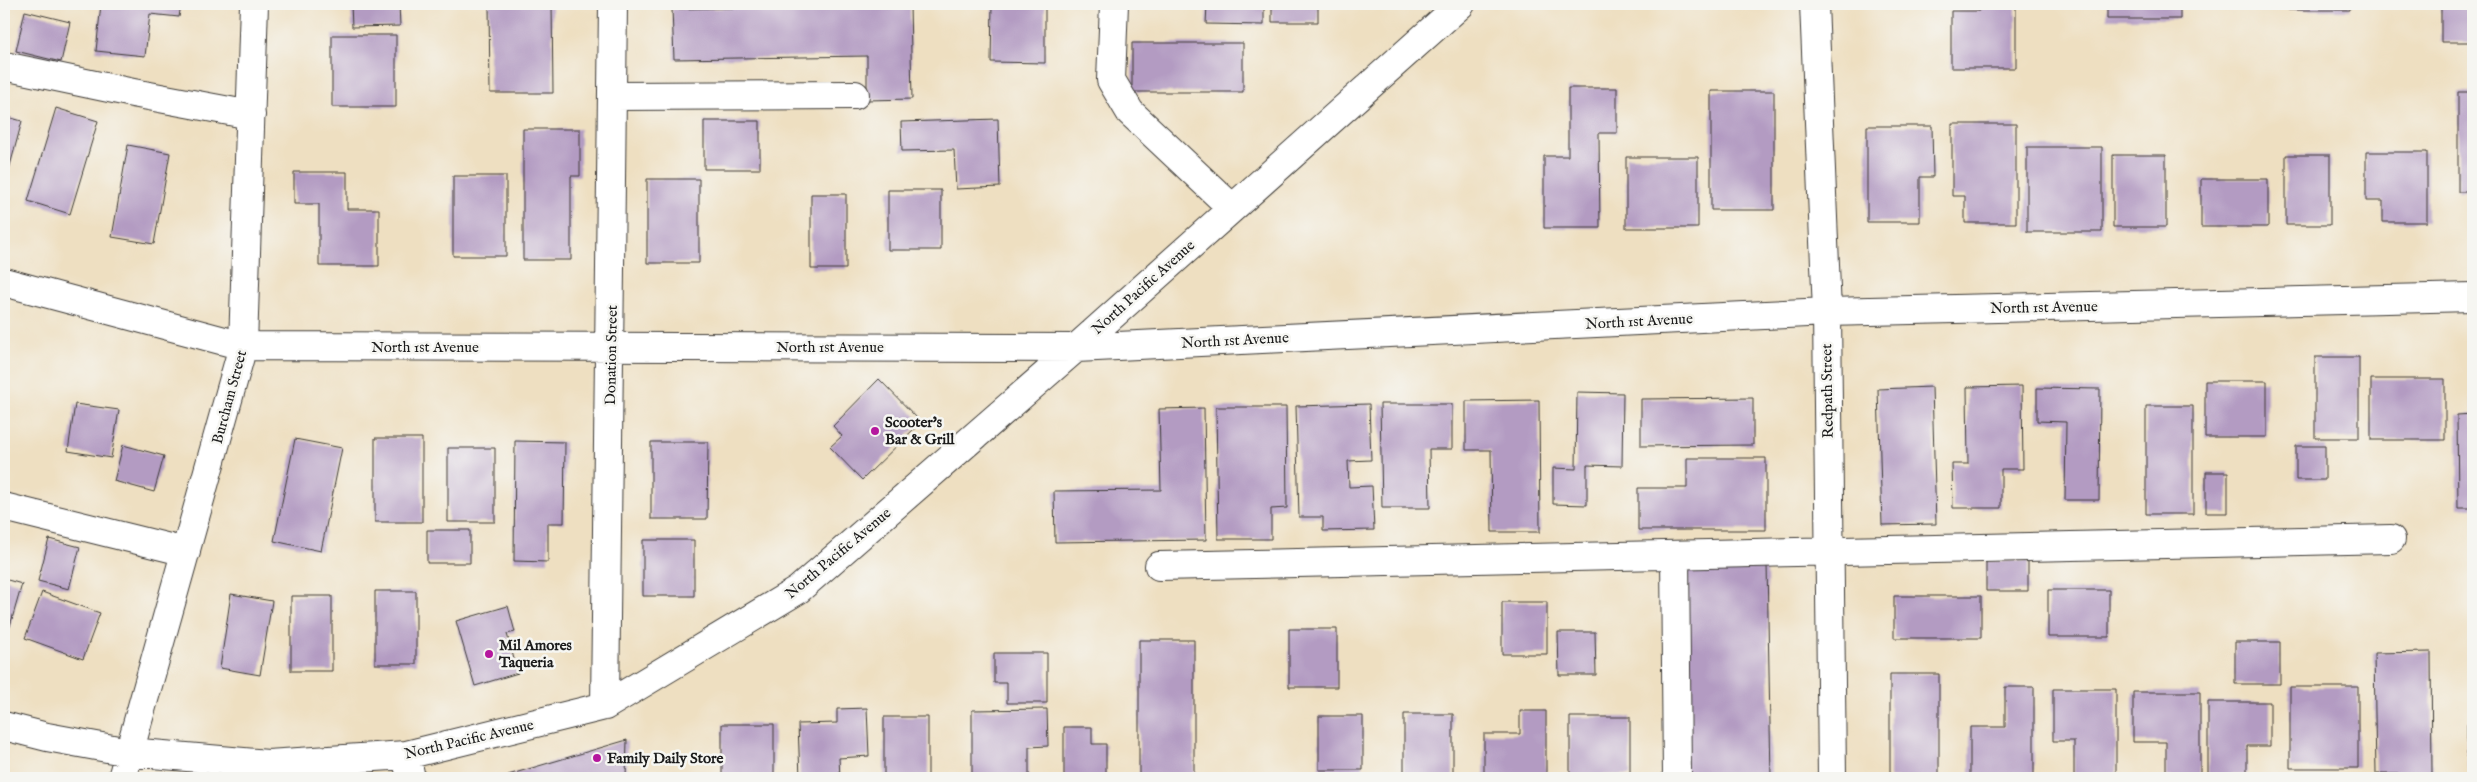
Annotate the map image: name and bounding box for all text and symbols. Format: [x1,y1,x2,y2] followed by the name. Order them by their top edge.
[1088,236,1199,339] street label: North Pacific Avenue
[1990,297,2098,318] street label: North 1st Avenue
[601,305,622,405] street label: Donation Street
[1585,309,1693,334] street label: North 1st Avenue
[1181,328,1289,353] street label: North 1st Avenue
[371,338,479,357] street label: North 1st Avenue
[776,338,884,357] street label: North 1st Avenue
[1817,344,1838,438] street label: Redpath Street
[208,348,251,446] street label: Burcham Street
[885,413,955,449] place label: Scooter's Bar & Grill
[869,425,881,437] marker: Scooter's Bar & Grill
[782,504,895,603] street label: North Pacific Avenue
[498,636,573,672] place label: Mil Amores Taqueria
[483,648,495,660] marker: Mil Amores Taqueria
[403,715,536,764] street label: North Pacific Avenue
[607,749,723,768] place label: Family Daily Store
[591,752,603,764] marker: Family Daily Store

